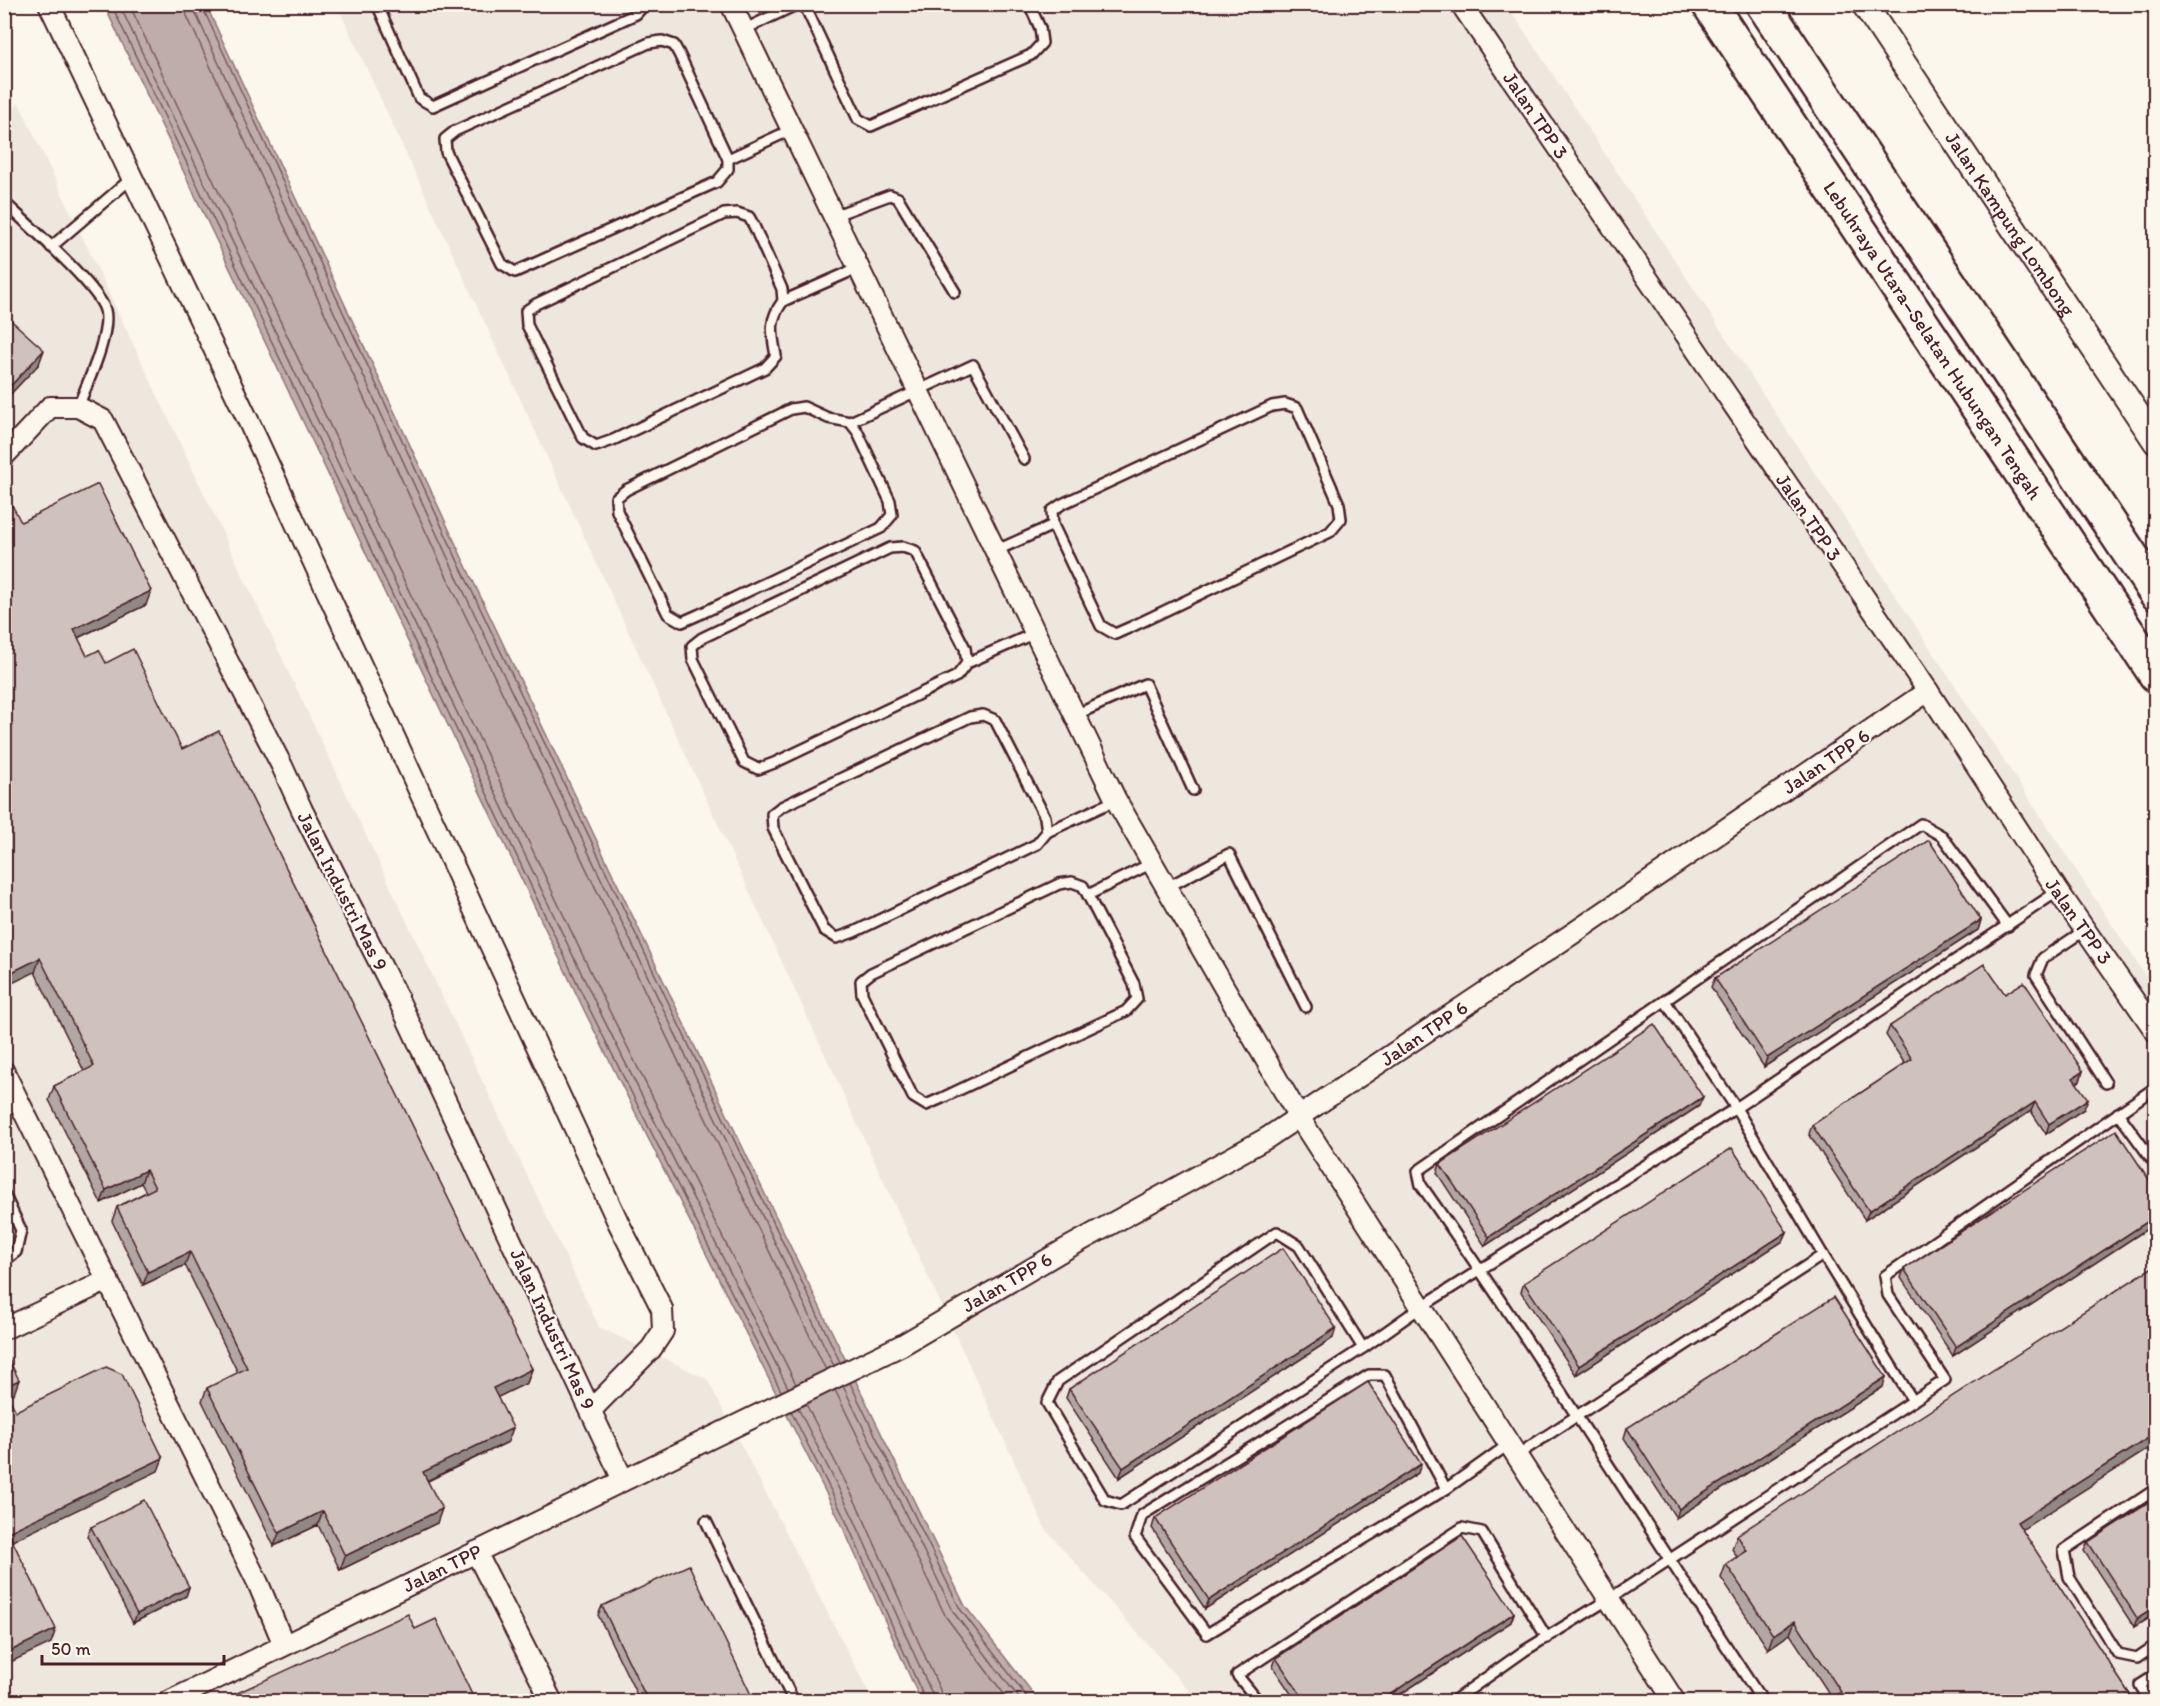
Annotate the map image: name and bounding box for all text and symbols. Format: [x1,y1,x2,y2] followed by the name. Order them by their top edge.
[1498,67,1574,163] street label: Jalan TPP 3
[1940,127,2081,321] street label: Jalan Kampung Lombong
[1818,176,2048,504] street label: Lebuhraya Utara–Selatan Hubungan Tengah
[1771,469,1847,565] street label: Jalan TPP 3
[1778,723,1874,799] street label: Jalan TPP 6
[293,808,393,974] street label: Jalan Industri Mas 9
[2040,873,2118,969] street label: Jalan TPP 3
[1376,995,1472,1071] street label: Jalan TPP 6
[505,1245,601,1413] street label: Jalan Industri Mas 9
[958,1247,1056,1317] street label: Jalan TPP 6
[399,1539,485,1597] street label: Jalan TPP
[42,1628,224,1666] scale bar
[51,1638,91,1660] text: 50 m

